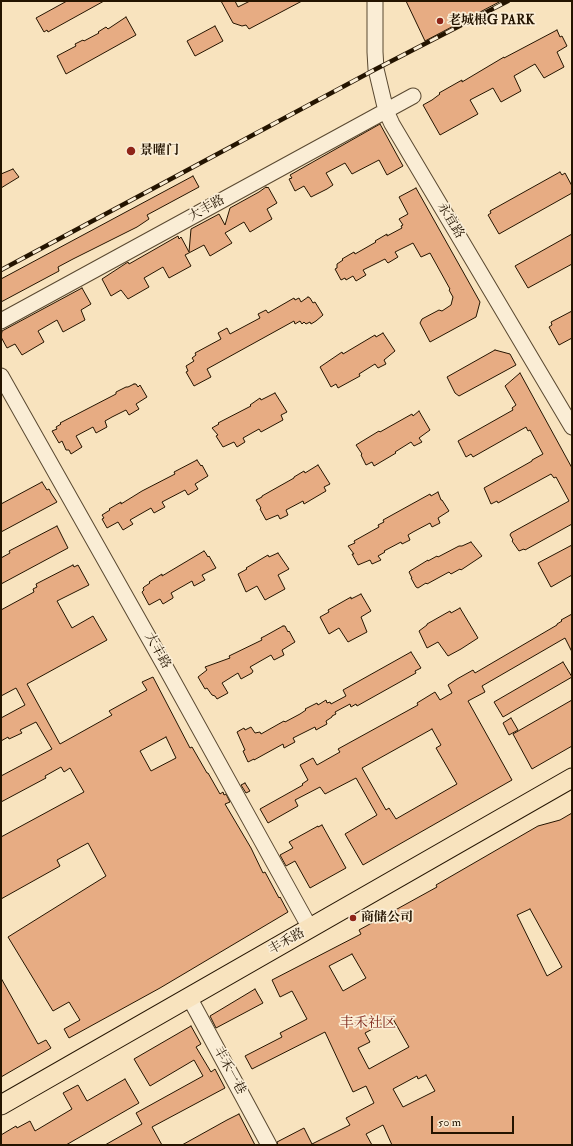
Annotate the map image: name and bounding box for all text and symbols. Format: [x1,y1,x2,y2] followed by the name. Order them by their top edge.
[448,13,535,29] place label: 老城根G PARK
[435,16,445,26] marker: 老城根G PARK
[140,143,179,159] place label: 景曜门
[125,145,137,157] marker: 景曜门
[186,193,228,225] street label: 大丰路
[433,200,467,242] street label: 永宜路
[141,630,173,672] street label: 大丰路
[361,910,413,926] place label: 商储公司
[348,913,358,923] marker: 商储公司
[266,926,308,958] street label: 丰禾路
[340,1016,396,1032] district label: 丰禾社区
[210,1044,248,1098] street label: 丰禾一巷
[433,1108,516,1134] scale bar
[438,1115,461,1130] text: 50 m

